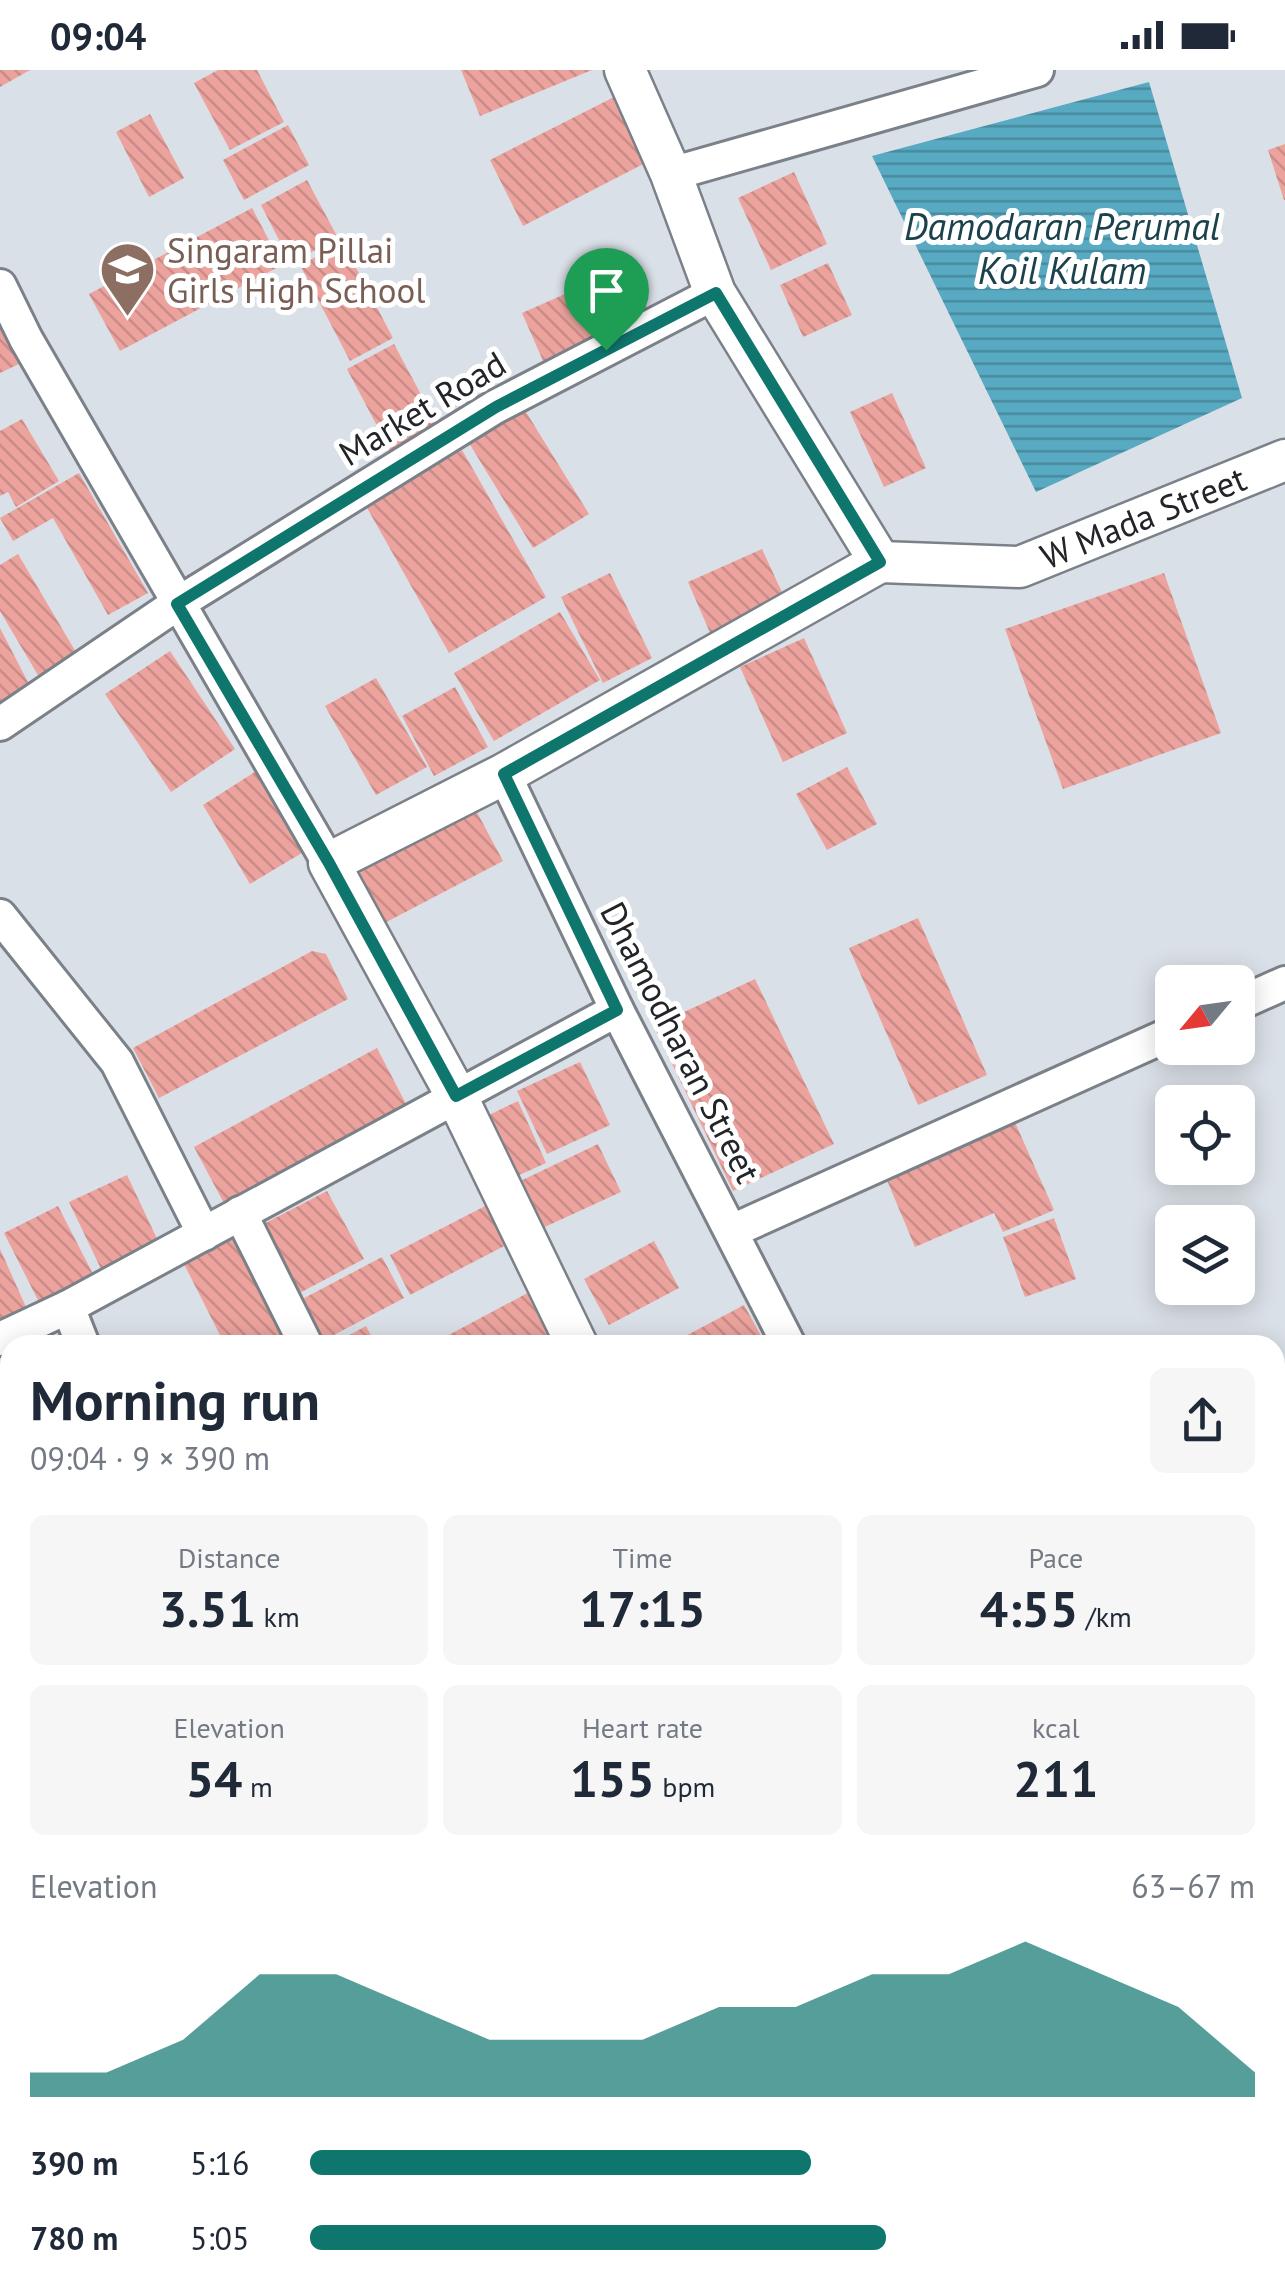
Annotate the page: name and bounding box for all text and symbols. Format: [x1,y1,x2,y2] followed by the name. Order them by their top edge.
[50,11,146,60] text: 09:04
[904,201,1220,294] water label: Damodaran Perumal Koil Kulam
[167,227,425,313] place label: Singaram Pillai Girls High School
[98,240,158,319] school or university icon: Singaram Pillai Girls High School
[564,248,649,351] pin
[579,263,634,318] icon: arrive
[330,340,514,476] street label: Market Road
[1034,455,1253,579] street label: W Mada Street
[590,894,772,1190] street label: Dhamodharan Street
[1155,965,1255,1065] north arrow
[1155,965,1255,1305] map controls
[1155,1085,1255,1185] button: locate
[1155,1205,1255,1305] button: layers
[30,1364,320,1435] text: Morning run
[1150,1368,1255,1473] button: share
[30,1437,270,1479] text: 09:04 · 9 × 390 m
[178,1539,280,1576] text: Distance
[612,1539,673,1576] text: Time
[1028,1539,1083,1576] text: Pace
[159,1576,256,1641] text: 3.51
[579,1576,706,1641] text: 17:15
[980,1576,1078,1641] text: 4:55
[256,1598,300,1635] text: km
[1078,1598,1132,1635] text: /km
[173,1709,285,1746] text: Elevation
[582,1709,703,1746] text: Heart rate
[1032,1709,1080,1746] text: kcal
[186,1746,242,1811] text: 54
[570,1746,655,1811] text: 155
[1013,1746,1098,1811] text: 211
[242,1768,273,1805] text: m
[655,1768,715,1805] text: bpm
[30,1865,157,1907] text: Elevation
[1131,1865,1255,1907] text: 63–67 m
[30,2142,118,2184] text: 390 m
[190,2142,249,2184] text: 5:16
[30,2217,118,2259] text: 780 m
[190,2217,249,2259] text: 5:05

